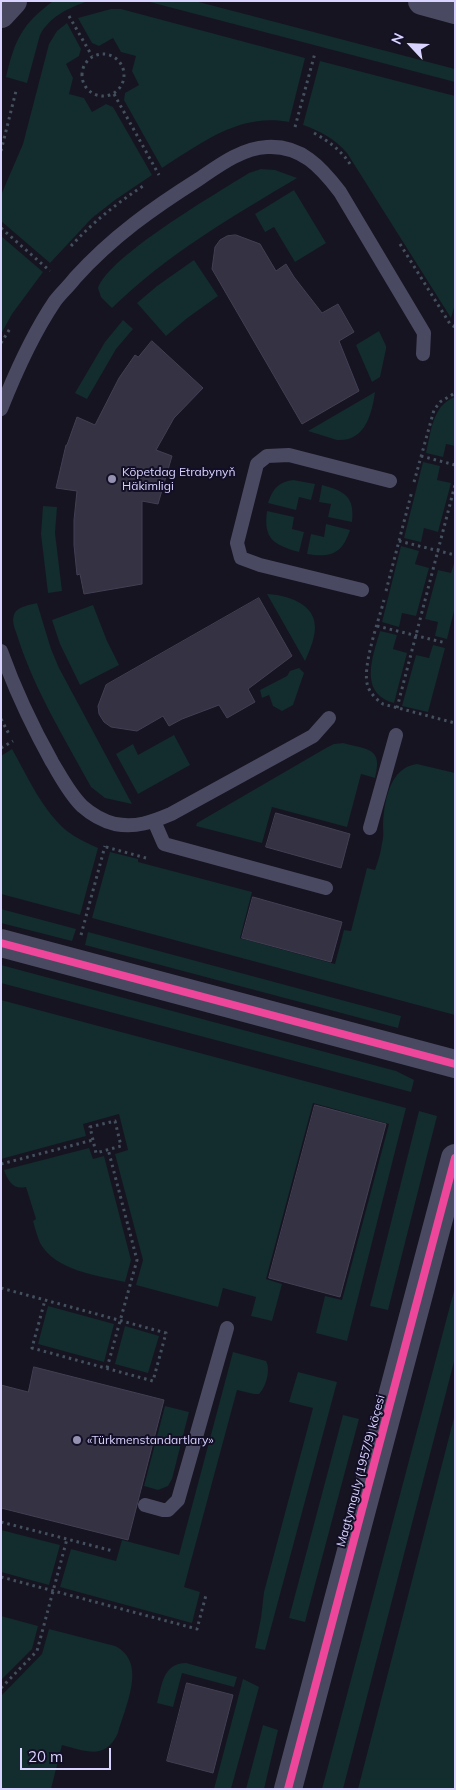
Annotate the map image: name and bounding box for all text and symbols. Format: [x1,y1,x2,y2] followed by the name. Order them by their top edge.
[386,20,436,70] north arrow
[387,30,408,47] text: N
[122,465,236,493] place label: Köpetdag Etrabynyň Häkimligi
[106,473,118,485] marker: Köpetdag Etrabynyň Häkimligi
[334,1393,388,1549] street label: Magtymguly (1957/9) köçesi
[87,1433,214,1447] place label: «Türkmenstandartlary»
[71,1434,83,1446] marker: «Türkmenstandartlary»
[22,1738,114,1770] scale bar
[28,1747,63,1766] text: 20 m

